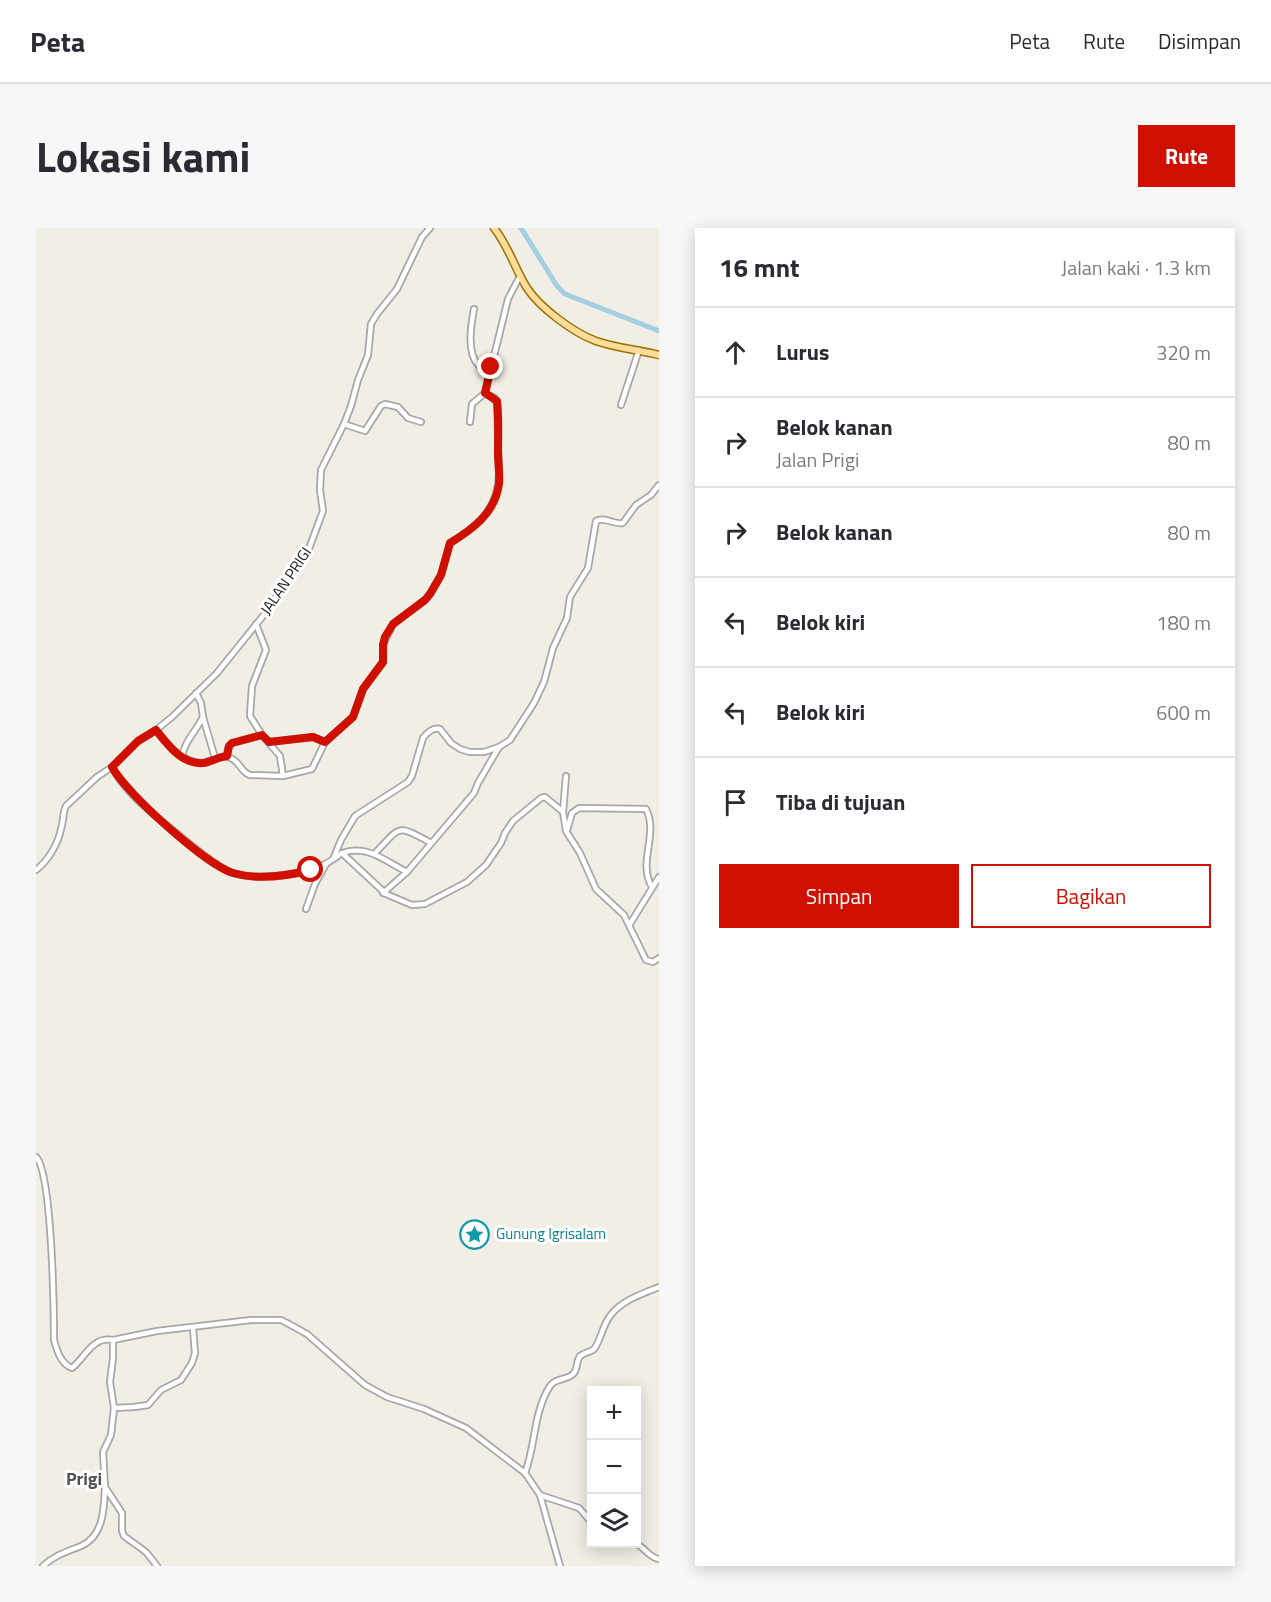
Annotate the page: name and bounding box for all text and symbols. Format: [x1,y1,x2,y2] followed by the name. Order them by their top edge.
[30,20,85,63] text: Peta
[1009,25,1050,57] text: Peta
[1083,25,1125,57] text: Rute
[1158,25,1241,57] text: Disimpan
[36,124,250,188] text: Lokasi kami
[1138,125,1235,187] button: Rute
[719,248,800,287] text: 16 mnt
[1061,252,1211,283] text: Jalan kaki · 1.3 km
[776,335,829,369] text: Lurus
[719,336,752,369] icon: ahead
[1156,337,1211,368] text: 320 m
[477,353,503,379] route end
[776,410,893,444] text: Belok kanan
[719,426,752,459] icon: right
[1167,427,1211,458] text: 80 m
[776,444,859,475] text: Jalan Prigi
[776,515,893,549] text: Belok kanan
[719,516,752,549] icon: right
[1167,517,1211,548] text: 80 m
[254,542,317,619] street label: JALAN PRIGI
[776,605,865,639] text: Belok kiri
[719,606,752,639] icon: left
[1156,607,1211,638] text: 180 m
[776,695,865,729] text: Belok kiri
[719,696,752,729] icon: left
[1156,697,1211,728] text: 600 m
[776,785,905,819] text: Tiba di tujuan
[719,786,752,819] icon: arrive
[297,856,323,882] route start
[719,864,959,928] button: Simpan
[971,864,1211,928] button: Bagikan
[459,1218,491,1250] place icon: Gunung Igrisalam
[496,1222,606,1245] place label: Gunung Igrisalam
[587,1386,641,1548] map controls
[587,1386,641,1440] button: +
[587,1440,641,1494] button: −
[66,1465,102,1492] district label: Prigi
[587,1494,641,1548] button: layers

